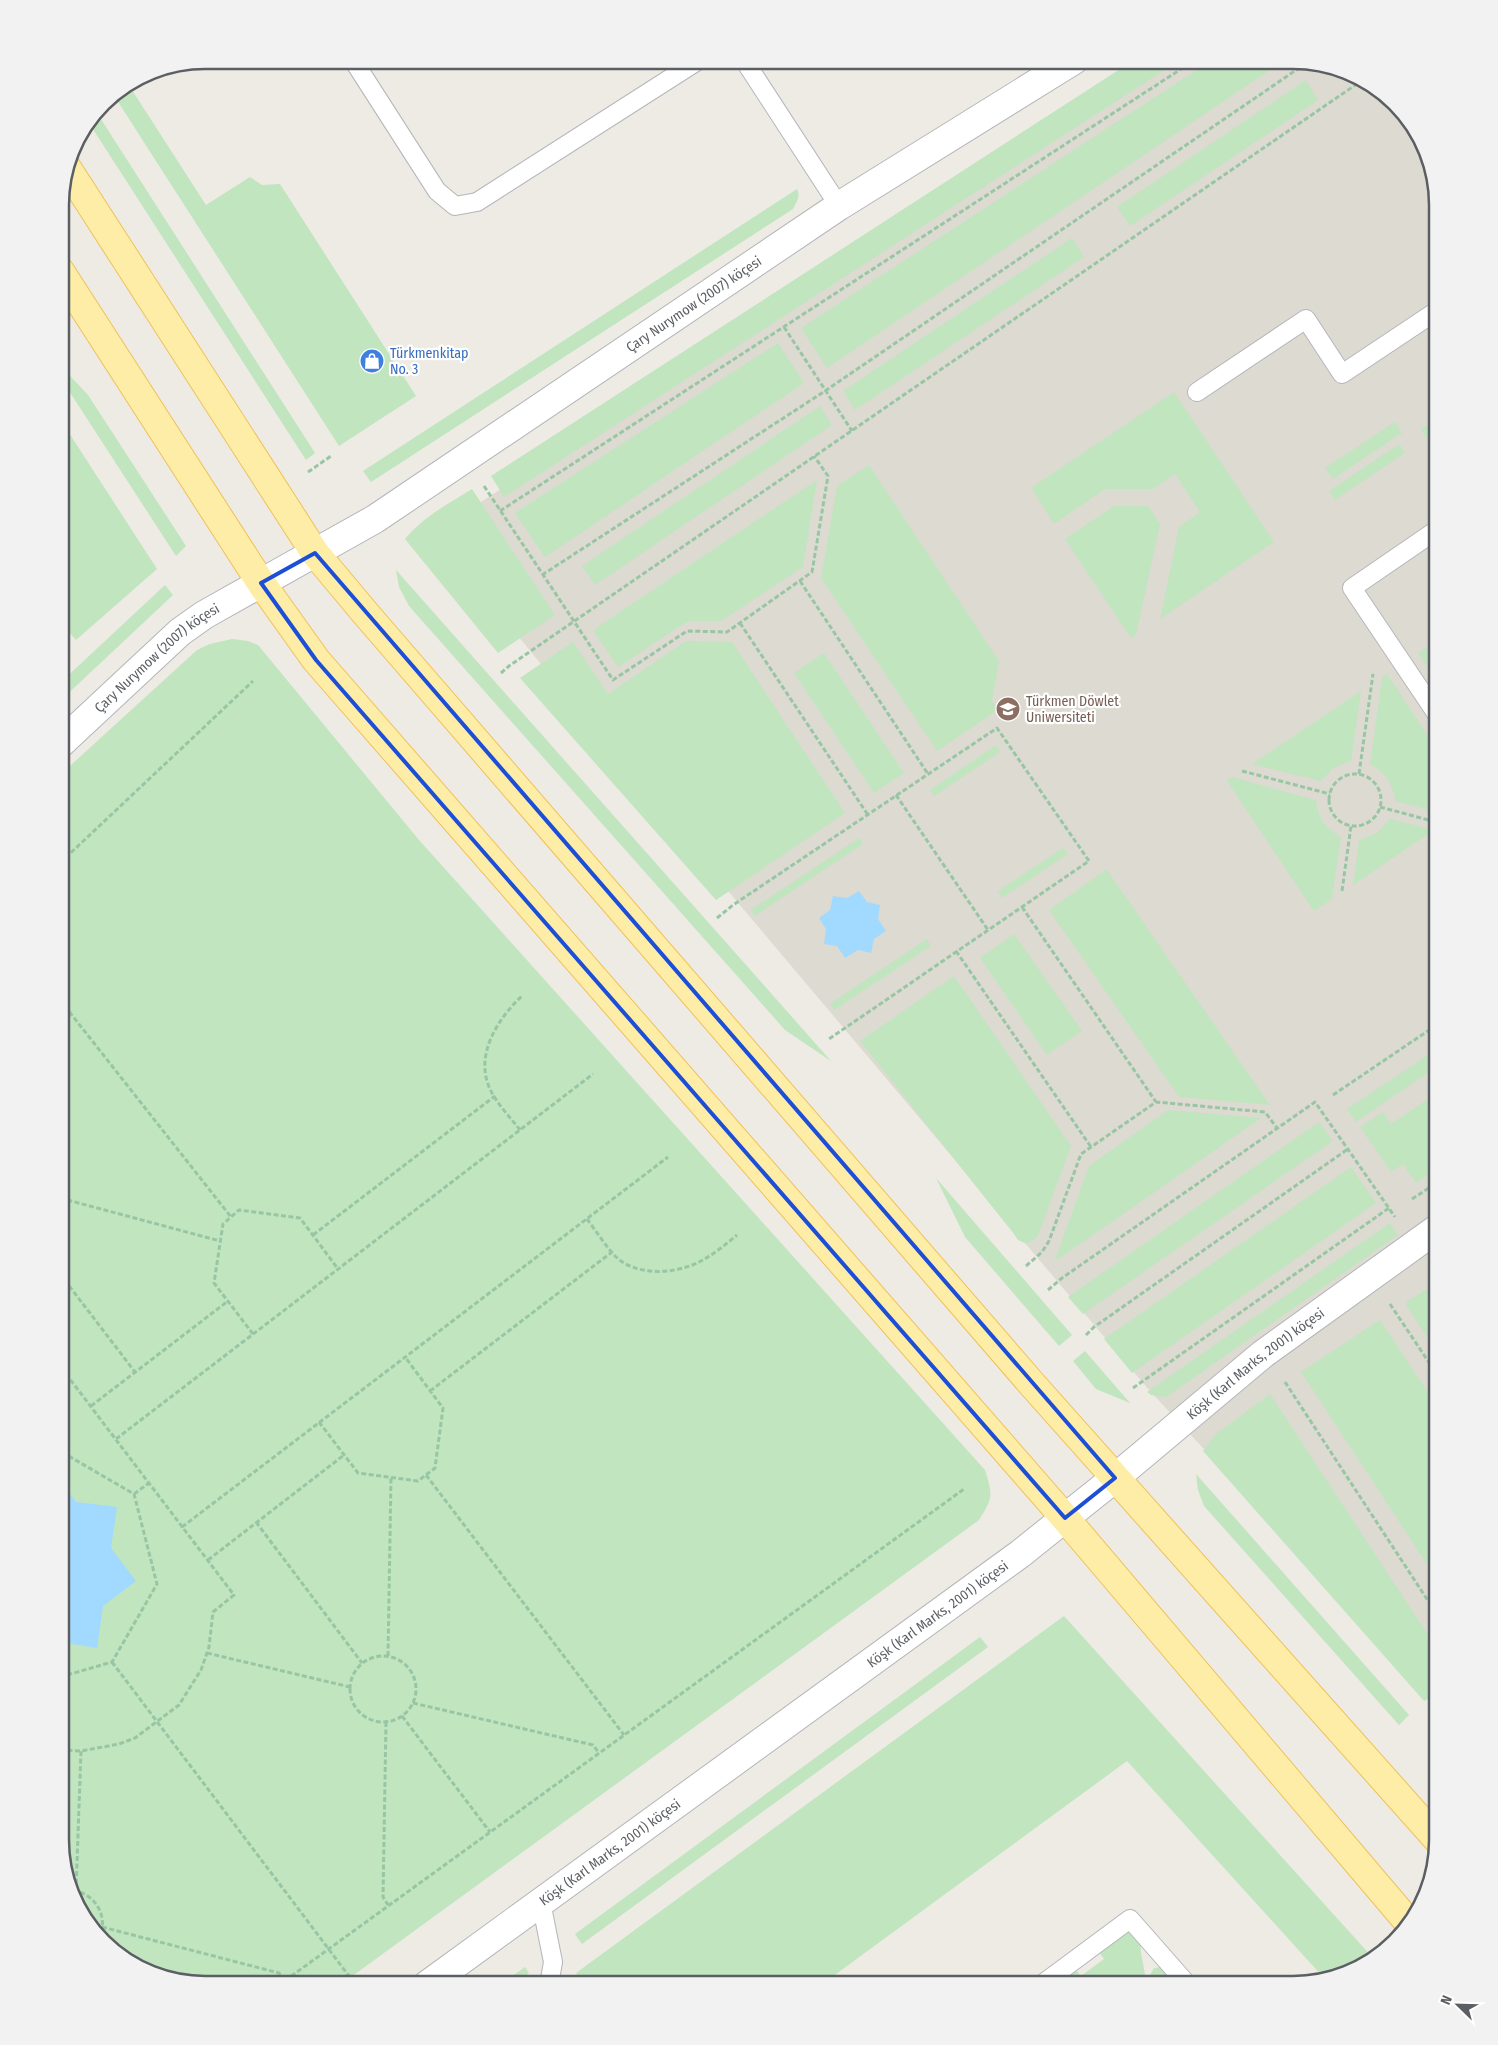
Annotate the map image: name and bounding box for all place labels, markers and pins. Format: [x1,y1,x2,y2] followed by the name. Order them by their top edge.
[390,345,469,378] place label: Türkmenkitap No. 3
[359,348,385,374] shop icon: Türkmenkitap No. 3
[1026,693,1119,726] place label: Türkmen Döwlet Uniwersiteti
[995,696,1021,722] school or university icon: Türkmen Döwlet Uniwersiteti

